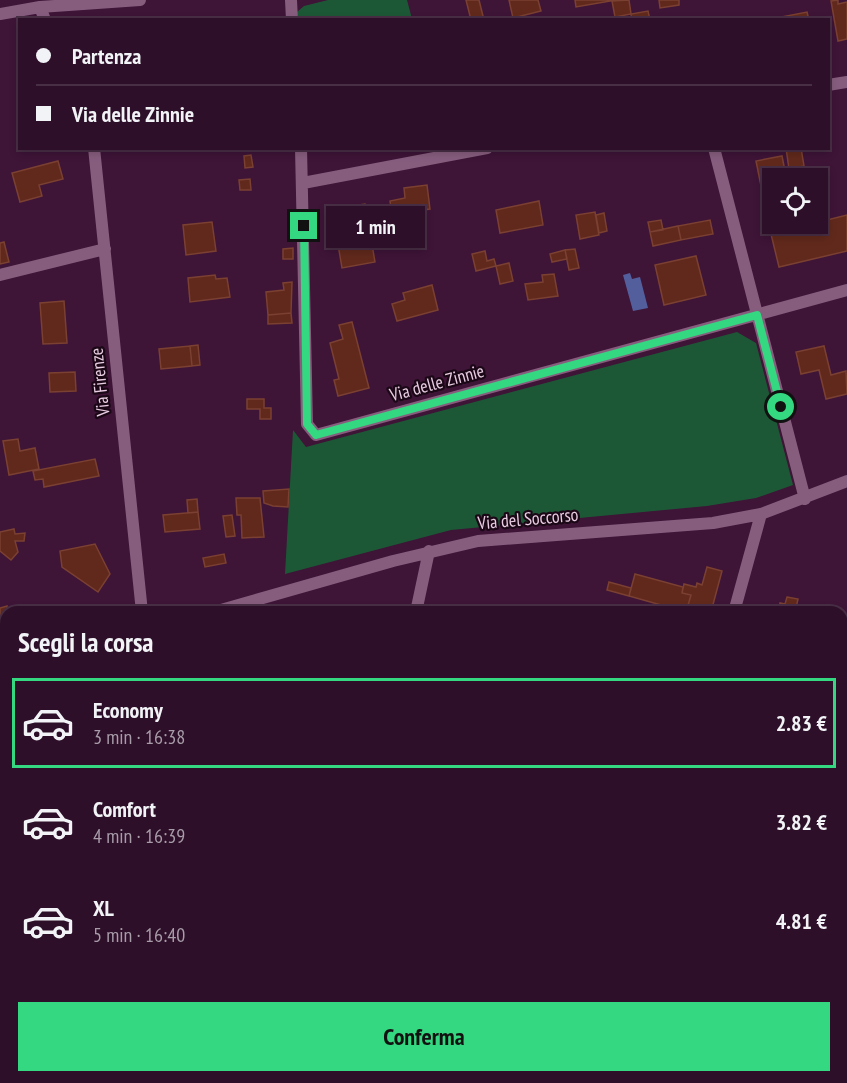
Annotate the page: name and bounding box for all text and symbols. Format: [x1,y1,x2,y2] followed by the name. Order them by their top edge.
[72,42,141,70] text: Partenza
[72,100,194,128] text: Via delle Zinnie
[762,168,828,234] map controls
[762,168,828,234] button: locate
[325,205,424,247] callout: 1 min
[290,212,317,239] route end
[355,214,396,240] text: 1 min
[84,347,115,418] street label: Via Firenze
[386,359,487,406] street label: Via delle Zinnie
[767,393,794,420] route start
[476,503,579,534] street label: Via del Soccorso
[18,625,154,659] text: Scegli la corsa
[21,696,75,750] icon: car
[93,696,163,724] text: Economy
[776,709,827,737] text: 2.83 €
[93,724,185,750] text: 3 min · 16:38
[21,795,75,849] icon: car
[93,795,156,823] text: Comfort
[776,808,827,836] text: 3.82 €
[93,823,185,849] text: 4 min · 16:39
[21,894,75,948] icon: car
[93,894,114,922] text: XL
[776,907,827,935] text: 4.81 €
[93,922,185,948] text: 5 min · 16:40
[18,1002,830,1071] button: Conferma

